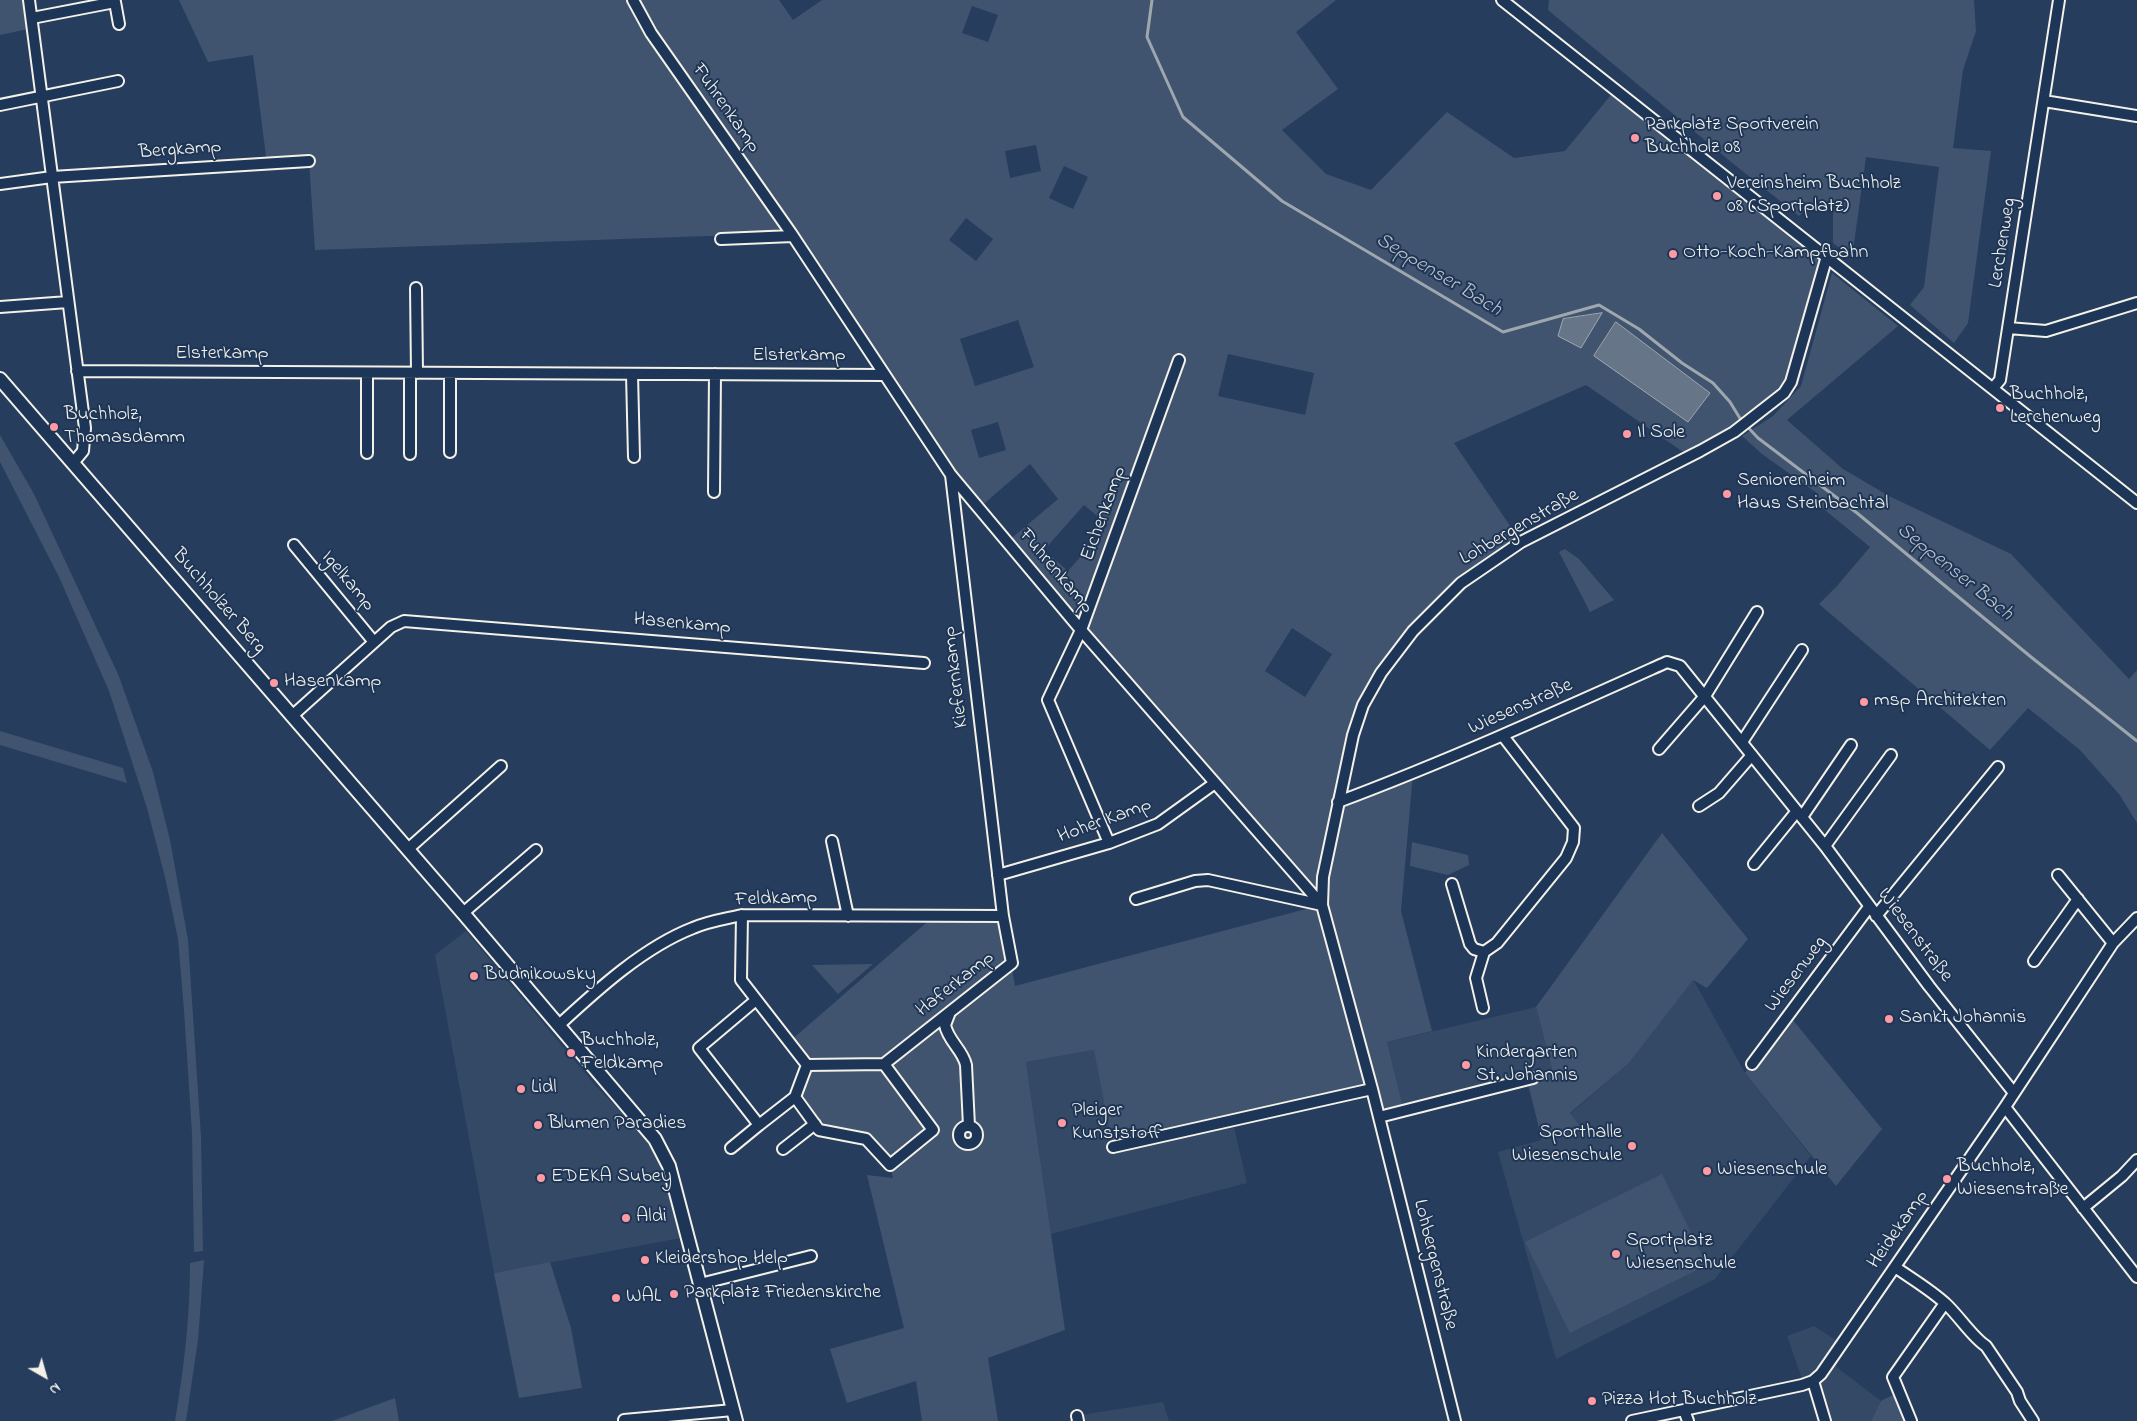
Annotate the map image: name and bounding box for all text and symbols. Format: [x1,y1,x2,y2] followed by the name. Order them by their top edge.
[686,60,764,158] street label: Fuhrenkamp
[1645,114,1819,161] place label: Parkplatz Sportverein Buchholz 08
[1629,132,1641,144] marker: Parkplatz Sportverein Buchholz 08
[138,136,222,166] street label: Bergkamp
[1727,173,1901,220] place label: Vereinsheim Buchholz 08 (Sportplatz)
[1711,190,1723,202] marker: Vereinsheim Buchholz 08 (Sportplatz)
[1985,196,2023,290] street label: Lerchenweg
[1371,229,1505,323] water label: Seppenser Bach
[1683,242,1868,266] place label: Otto-Koch-Kampfbahn
[1667,248,1679,260] marker: Otto-Koch-Kampfbahn
[175,343,269,367] street label: Elsterkamp
[752,345,846,369] street label: Elsterkamp
[2010,384,2101,431] place label: Buchholz, Lerchenweg
[1994,402,2006,414] marker: Buchholz, Lerchenweg
[64,404,185,451] place label: Buchholz, Thomasdamm
[48,421,60,433] marker: Buchholz, Thomasdamm
[1637,422,1685,446] place label: Il Sole
[1621,428,1633,440] marker: Il Sole
[1077,463,1133,565] street label: Eichenkamp
[1737,470,1889,517] place label: Seniorenheim Haus Steinbachtal
[1456,484,1584,572] street label: Lohbergenstraße
[1721,488,1733,500] marker: Seniorenheim Haus Steinbachtal
[1891,518,2017,628] water label: Seppenser Bach
[1013,525,1097,619] street label: Fuhrenkamp
[166,544,270,660] street label: Buchholzer Berg
[315,547,379,617] street label: Igelkamp
[632,609,732,641] street label: Hasenkamp
[939,625,975,729] street label: Kiefernkamp
[284,671,381,695] place label: Hasenkamp
[1465,674,1577,742] street label: Wiesenstraße
[268,677,280,689] marker: Hasenkamp
[1874,690,2006,714] place label: msp Architekten
[1858,696,1870,708] marker: msp Architekten
[1055,794,1155,850] street label: Hoher Kamp
[1871,884,1957,988] street label: Wiesenstraße
[734,887,818,913] street label: Feldkamp
[1761,932,1833,1018] street label: Wiesenweg
[912,947,1000,1023] street label: Haferkamp
[484,964,596,988] place label: Budnikowsky
[468,970,480,982] marker: Budnikowsky
[1899,1007,2026,1031] place label: Sankt Johannis
[1883,1013,1895,1025] marker: Sankt Johannis
[581,1030,663,1077] place label: Buchholz, Feldkamp
[1476,1042,1578,1089] place label: Kindergarten St. Johannis
[565,1047,577,1059] marker: Buchholz, Feldkamp
[1460,1059,1472,1071] marker: Kindergarten St. Johannis
[531,1077,557,1101] place label: Lidl
[515,1083,527,1095] marker: Lidl
[1072,1100,1161,1147] place label: Pleiger Kunststoff
[548,1113,686,1137] place label: Blumen Paradies
[1056,1117,1068,1129] marker: Pleiger Kunststoff
[532,1119,544,1131] marker: Blumen Paradies
[1512,1122,1622,1169] place label: Sporthalle Wiesenschule
[1626,1140,1638,1152] marker: Sporthalle Wiesenschule
[1957,1156,2068,1203] place label: Buchholz, Wiesenstraße
[1717,1159,1827,1183] place label: Wiesenschule
[1701,1165,1713,1177] marker: Wiesenschule
[551,1166,672,1190] place label: EDEKA Subey
[535,1172,547,1184] marker: EDEKA Subey
[1941,1173,1953,1185] marker: Buchholz, Wiesenstraße
[1863,1186,1935,1274] street label: Heidekamp
[1406,1197,1462,1333] street label: Lohbergenstraße
[636,1206,667,1230] place label: Aldi
[620,1212,632,1224] marker: Aldi
[1626,1230,1736,1277] place label: Sportplatz Wiesenschule
[655,1248,788,1272] place label: Kleidershop Help
[1610,1248,1622,1260] marker: Sportplatz Wiesenschule
[639,1254,651,1266] marker: Kleidershop Help
[684,1282,881,1306] place label: Parkplatz Friedenskirche
[626,1286,661,1310] place label: WAL
[668,1288,680,1300] marker: Parkplatz Friedenskirche
[610,1292,622,1304] marker: WAL
[20,1351,70,1401] north arrow
[44,1377,65,1399] text: N
[1602,1389,1757,1413] place label: Pizza Hot Buchholz
[1586,1395,1598,1407] marker: Pizza Hot Buchholz

